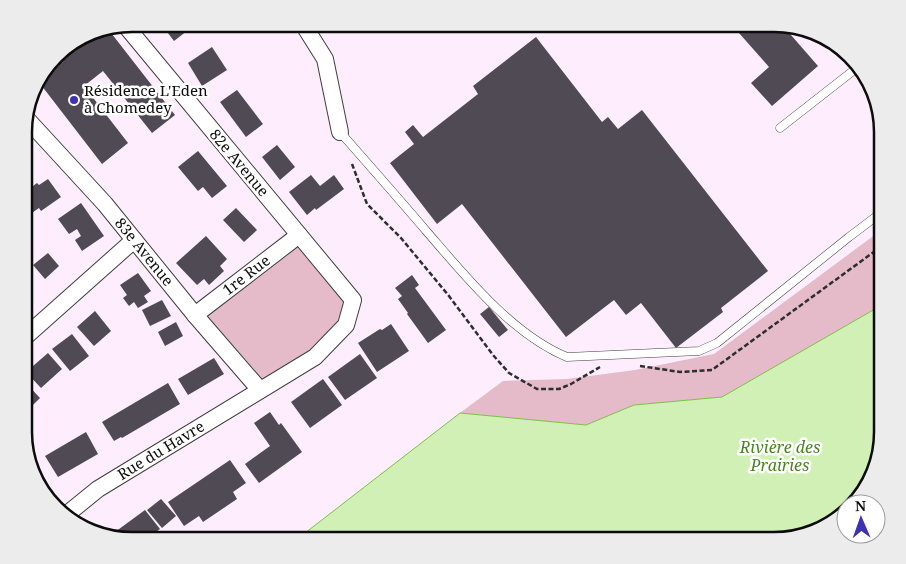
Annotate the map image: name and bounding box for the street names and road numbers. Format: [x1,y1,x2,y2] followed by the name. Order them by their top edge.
[206,124,274,200] street label: 82e Avenue
[111,213,178,290] street label: 83e Avenue
[218,250,274,299] street label: 1re Rue
[113,416,208,484] street label: Rue du Havre

